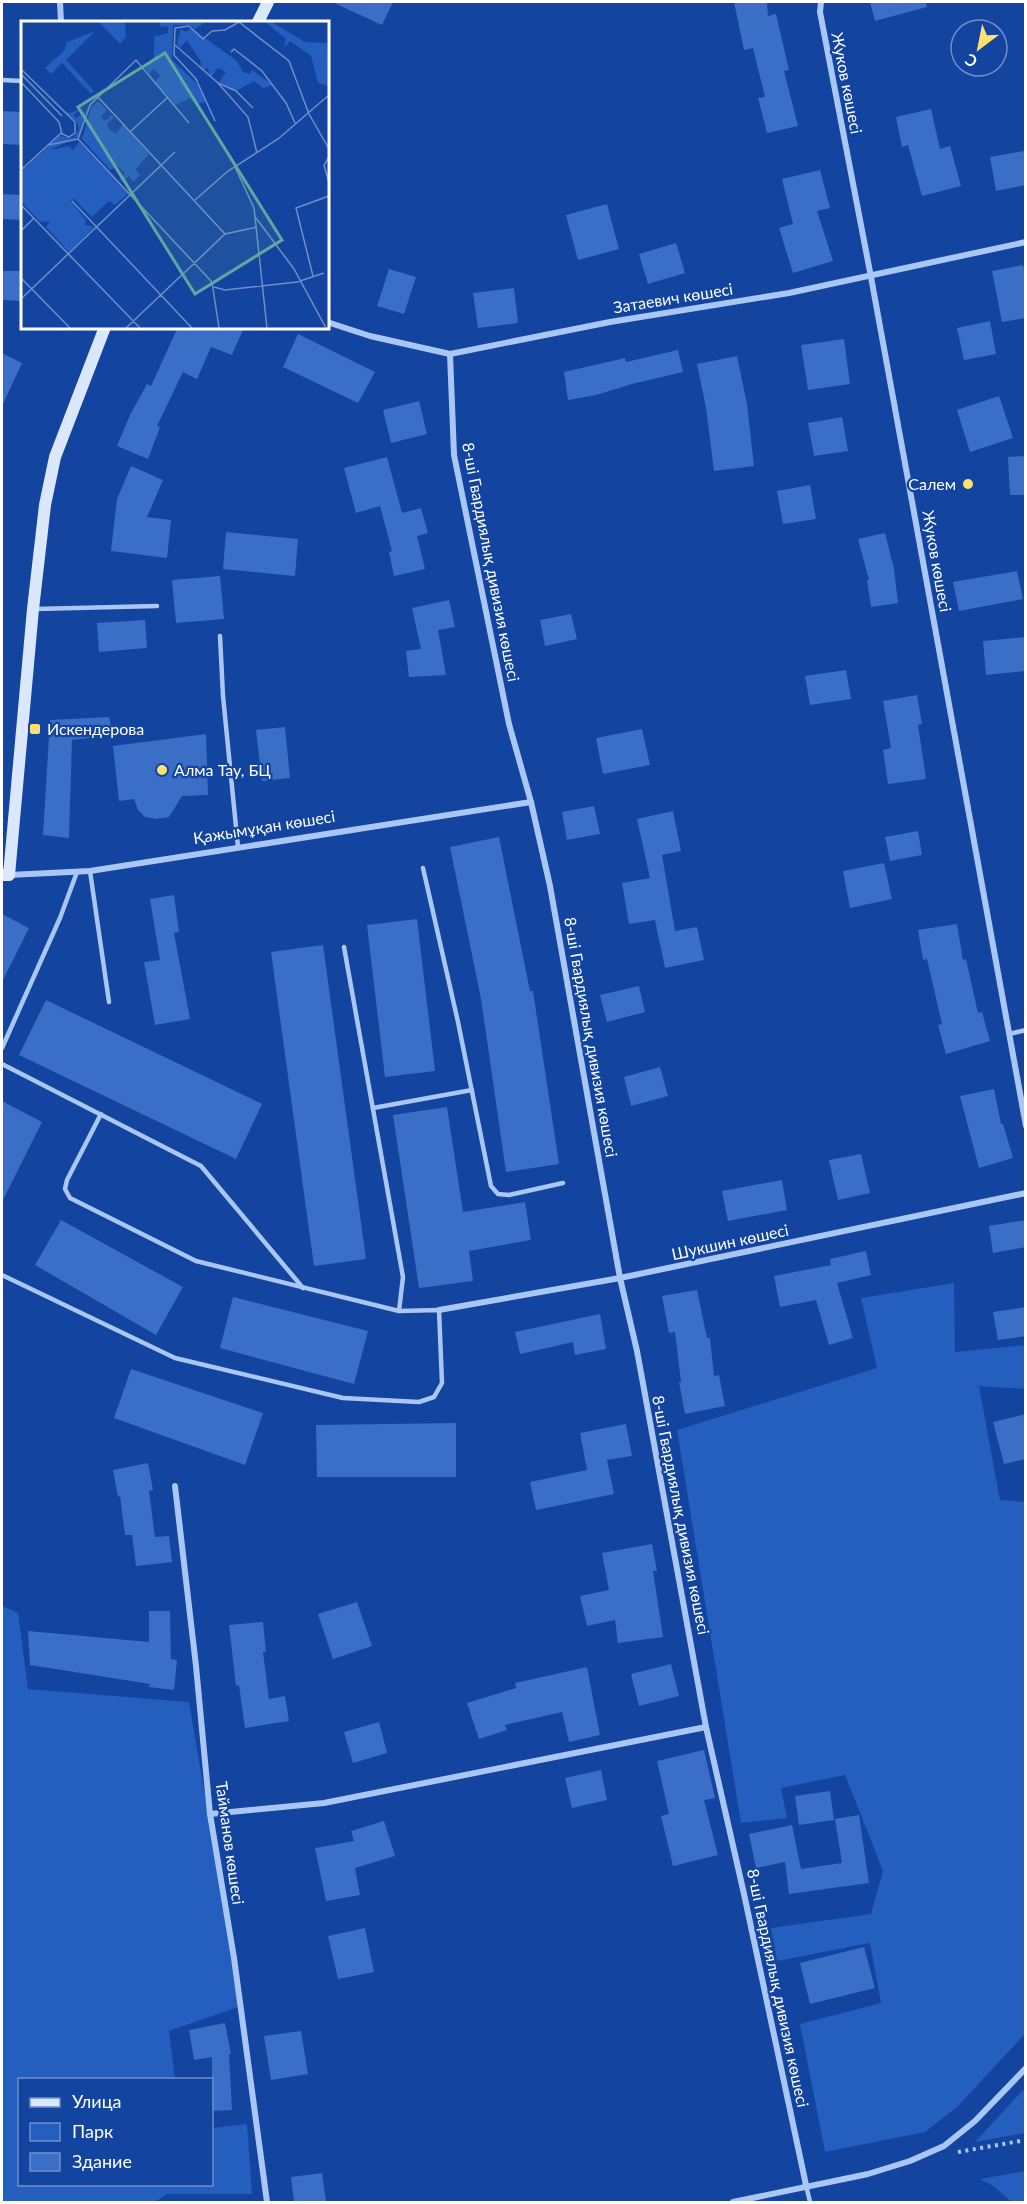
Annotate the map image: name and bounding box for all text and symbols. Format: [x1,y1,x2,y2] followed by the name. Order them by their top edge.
[949,18,1009,78] north arrow
[21,21,328,328] inset map
[828,30,867,135] street label: Жуков көшесі
[961,50,980,72] text: С
[612,279,734,316] street label: Затаевич көшесі
[459,441,524,683] street label: 8-ші Гвардиялық дивизия көшесі
[908,474,956,493] place label: Салем
[961,477,975,491] marker: Салем
[919,508,956,613] street label: Жуков көшесі
[47,719,144,738] place label: Искендерова
[28,722,42,736] marker: Искендерова
[174,760,271,779] place label: Алма Тау, БЦ
[155,763,169,777] marker: Алма Тау, БЦ
[192,806,336,847] street label: Қажымұқан көшесі
[561,915,622,1158] street label: 8-ші Гвардиялық дивизия көшесі
[670,1220,790,1263] street label: Шукшин көшесі
[649,1394,714,1636] street label: 8-ші Гвардиялық дивизия көшесі
[212,1780,249,1906] street label: Тайманов көшесі
[744,1867,813,2109] street label: 8-ші Гвардиялық дивизия көшесі
[18,2078,213,2186] legend
[72,2090,122,2112] text: Улица
[72,2120,114,2142] text: Парк
[72,2150,132,2172] text: Здание

